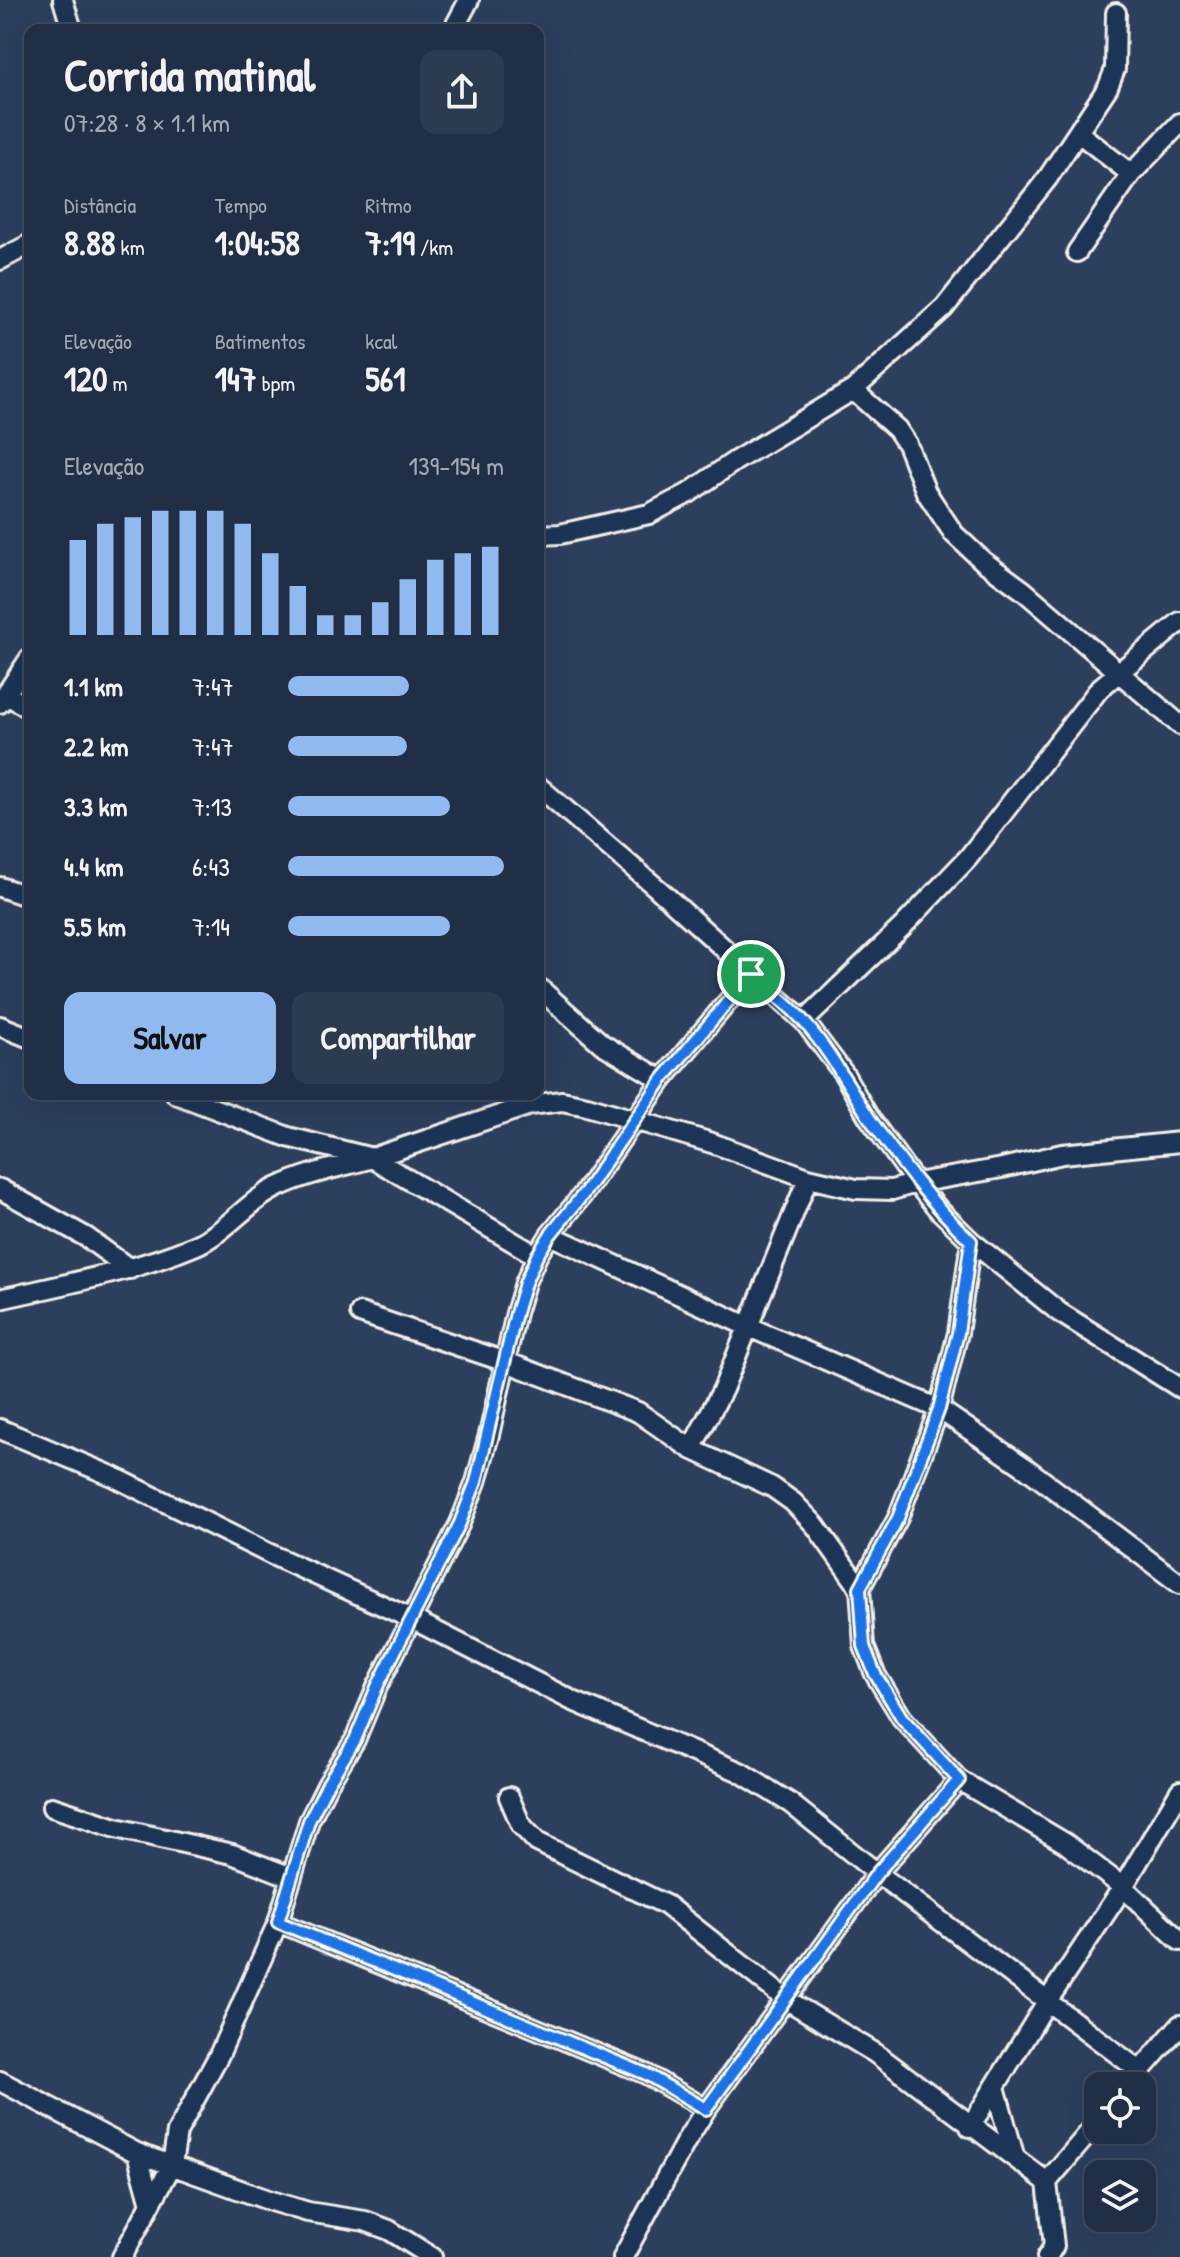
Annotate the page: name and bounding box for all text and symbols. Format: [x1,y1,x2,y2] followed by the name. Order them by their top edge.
[64,45,315,105] text: Corrida matinal
[420,50,504,134] button: share
[64,105,230,140] text: 07:28 · 8 × 1.1 km
[64,190,136,220] text: Distância
[215,190,267,220] text: Tempo
[365,190,412,220] text: Ritmo
[64,220,115,266] text: 8.88
[215,220,300,266] text: 1:04:58
[365,220,415,266] text: 7:19
[115,232,145,262] text: km
[415,232,453,262] text: /km
[64,326,132,356] text: Elevação
[215,326,306,356] text: Batimentos
[365,326,397,356] text: kcal
[64,356,108,402] text: 120
[215,356,257,402] text: 147
[365,356,406,402] text: 561
[108,368,128,398] text: m
[257,368,295,398] text: bpm
[64,448,144,483] text: Elevação
[409,448,504,483] text: 139–154 m
[64,669,123,704] text: 1.1 km
[192,669,234,704] text: 7:47
[64,729,128,764] text: 2.2 km
[192,729,234,764] text: 7:47
[64,789,127,824] text: 3.3 km
[192,789,232,824] text: 7:13
[64,849,124,884] text: 4.4 km
[192,849,230,884] text: 6:43
[64,909,126,944] text: 5.5 km
[192,909,230,944] text: 7:14
[717,940,785,1008] pin
[729,952,773,996] icon: arrive
[64,992,276,1084] button: Salvar
[292,992,504,1084] button: Compartilhar
[1084,2072,1156,2232] map controls
[1084,2072,1156,2144] button: locate
[1084,2160,1156,2232] button: layers

